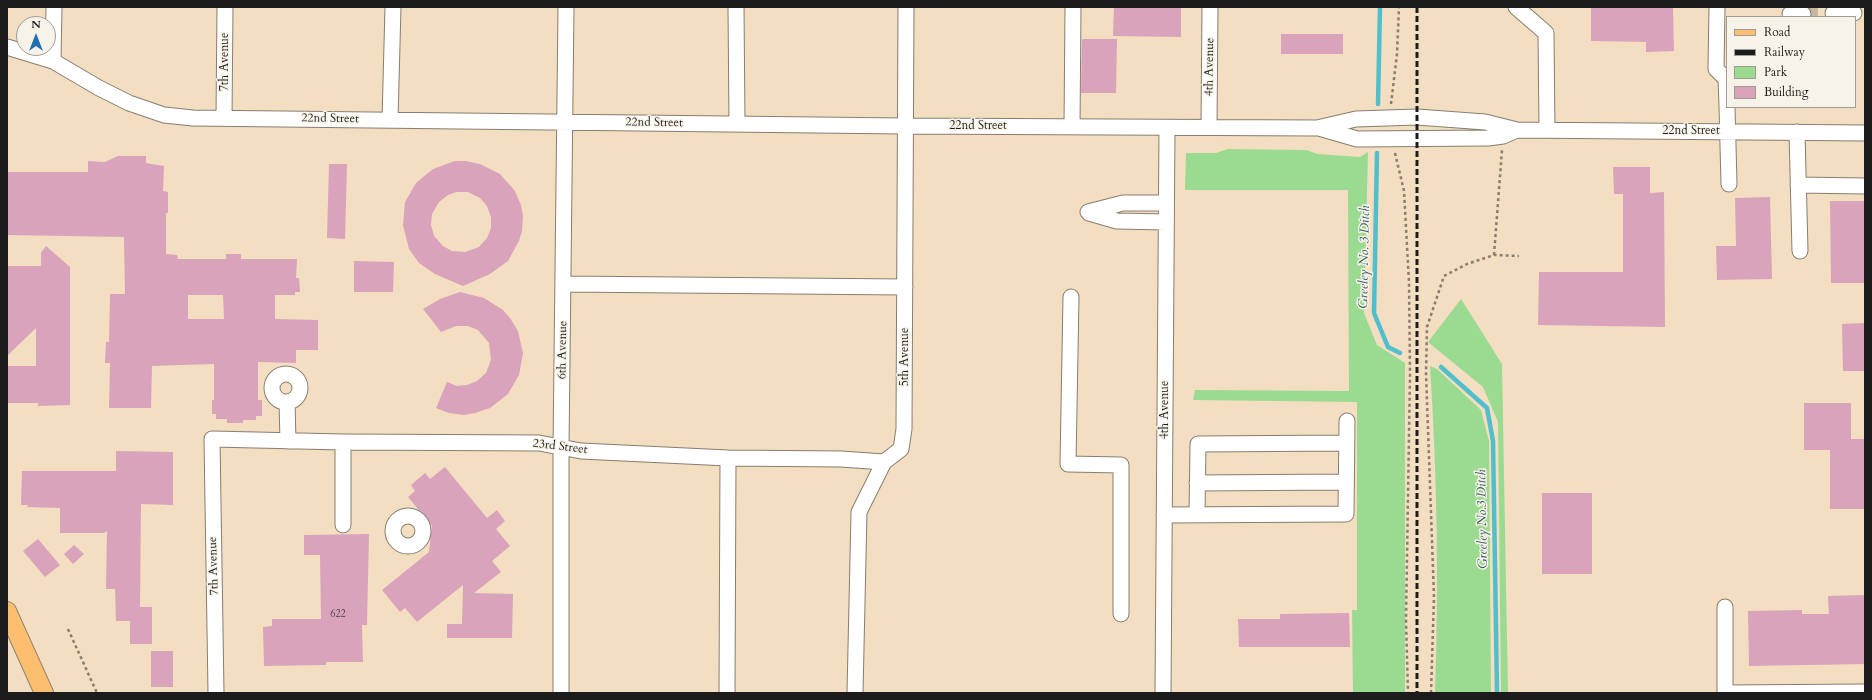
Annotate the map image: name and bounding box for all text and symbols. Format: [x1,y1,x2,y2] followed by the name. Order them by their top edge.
[16,16,56,56] north arrow
[1726,16,1856,108] legend
[31,17,41,32] text: N
[1764,24,1790,40] text: Road
[218,33,232,91] street label: 7th Avenue
[1202,38,1218,96] street label: 4th Avenue
[1764,44,1805,60] text: Railway
[1764,64,1787,80] text: Park
[1764,84,1808,100] text: Building
[301,111,359,127] street label: 22nd Street
[625,115,683,131] street label: 22nd Street
[949,119,1007,133] street label: 22nd Street
[1662,124,1720,138] street label: 22nd Street
[1356,205,1374,309] water label: Greeley No. 3 Ditch
[555,321,571,379] street label: 6th Avenue
[898,328,912,386] street label: 5th Avenue
[1158,381,1172,439] street label: 4th Avenue
[532,436,588,458] street label: 23rd Street
[1474,469,1492,569] water label: Greeley No.3 Ditch
[206,536,222,596] street label: 7th Avenue
[330,609,346,621] house number: 622

